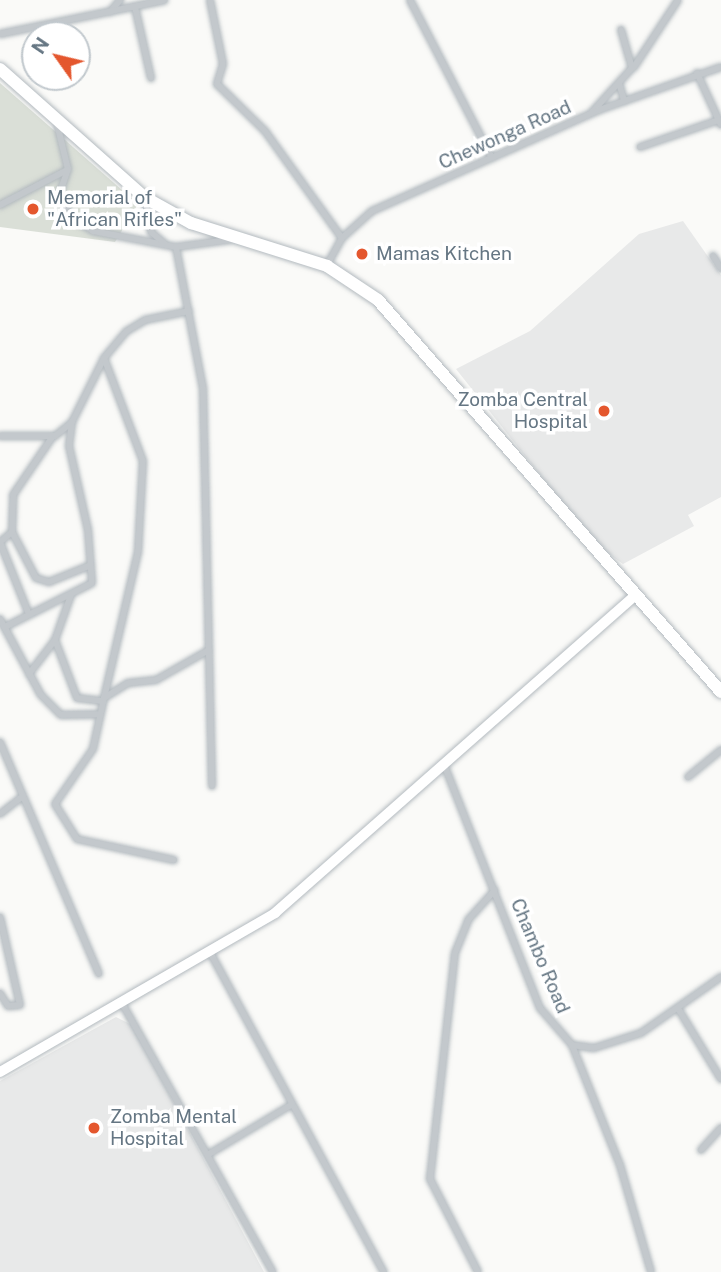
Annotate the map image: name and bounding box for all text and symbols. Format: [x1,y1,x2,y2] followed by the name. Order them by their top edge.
[21,21,91,91] north arrow
[27,33,54,58] text: N
[435,96,575,174] street label: Chewonga Road
[47,187,182,231] place label: Memorial of "African Rifles"
[25,201,41,217] marker: Memorial of "African Rifles"
[376,243,512,265] place label: Mamas Kitchen
[354,246,370,262] marker: Mamas Kitchen
[458,389,588,433] place label: Zomba Central Hospital
[594,401,614,421] marker: Zomba Central Hospital
[506,895,574,1017] street label: Chambo Road
[110,1106,237,1150] place label: Zomba Mental Hospital
[84,1118,104,1138] marker: Zomba Mental Hospital

